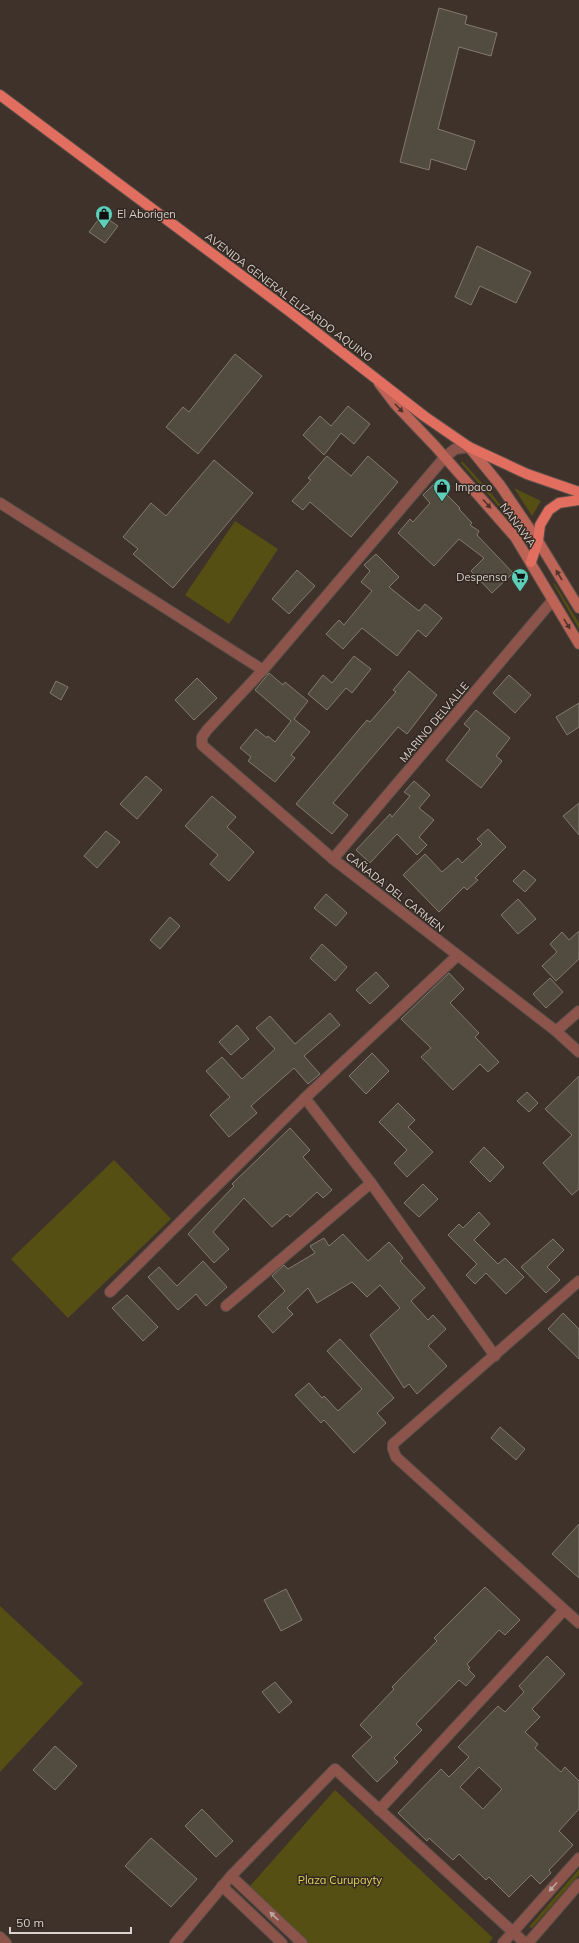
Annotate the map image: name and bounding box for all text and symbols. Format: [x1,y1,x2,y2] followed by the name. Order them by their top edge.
[94,204,114,229] shop icon: El Aborigen
[117,207,176,221] place label: El Aborigen
[202,229,376,365] street label: AVENIDA GENERAL ELIZARDO AQUINO
[394,403,404,413] one-way arrow
[432,477,452,502] shop icon: Impaco
[455,480,492,494] place label: Impaco
[482,499,492,509] one-way arrow
[497,500,539,550] street label: NANAWA
[510,567,530,592] supermarket icon: Despensa
[555,569,562,581] one-way arrow
[456,570,507,584] place label: Despensa
[563,618,570,630] one-way arrow
[396,679,472,765] street label: MARINO DELVALLE
[343,849,447,935] street label: CAÑADA DEL CARMEN
[298,1873,382,1887] park label: Plaza Curupayty
[549,1882,558,1891] one-way arrow
[10,1909,131,1935] scale bar
[269,1912,279,1921] one-way arrow
[16,1915,44,1930] text: 50 m

